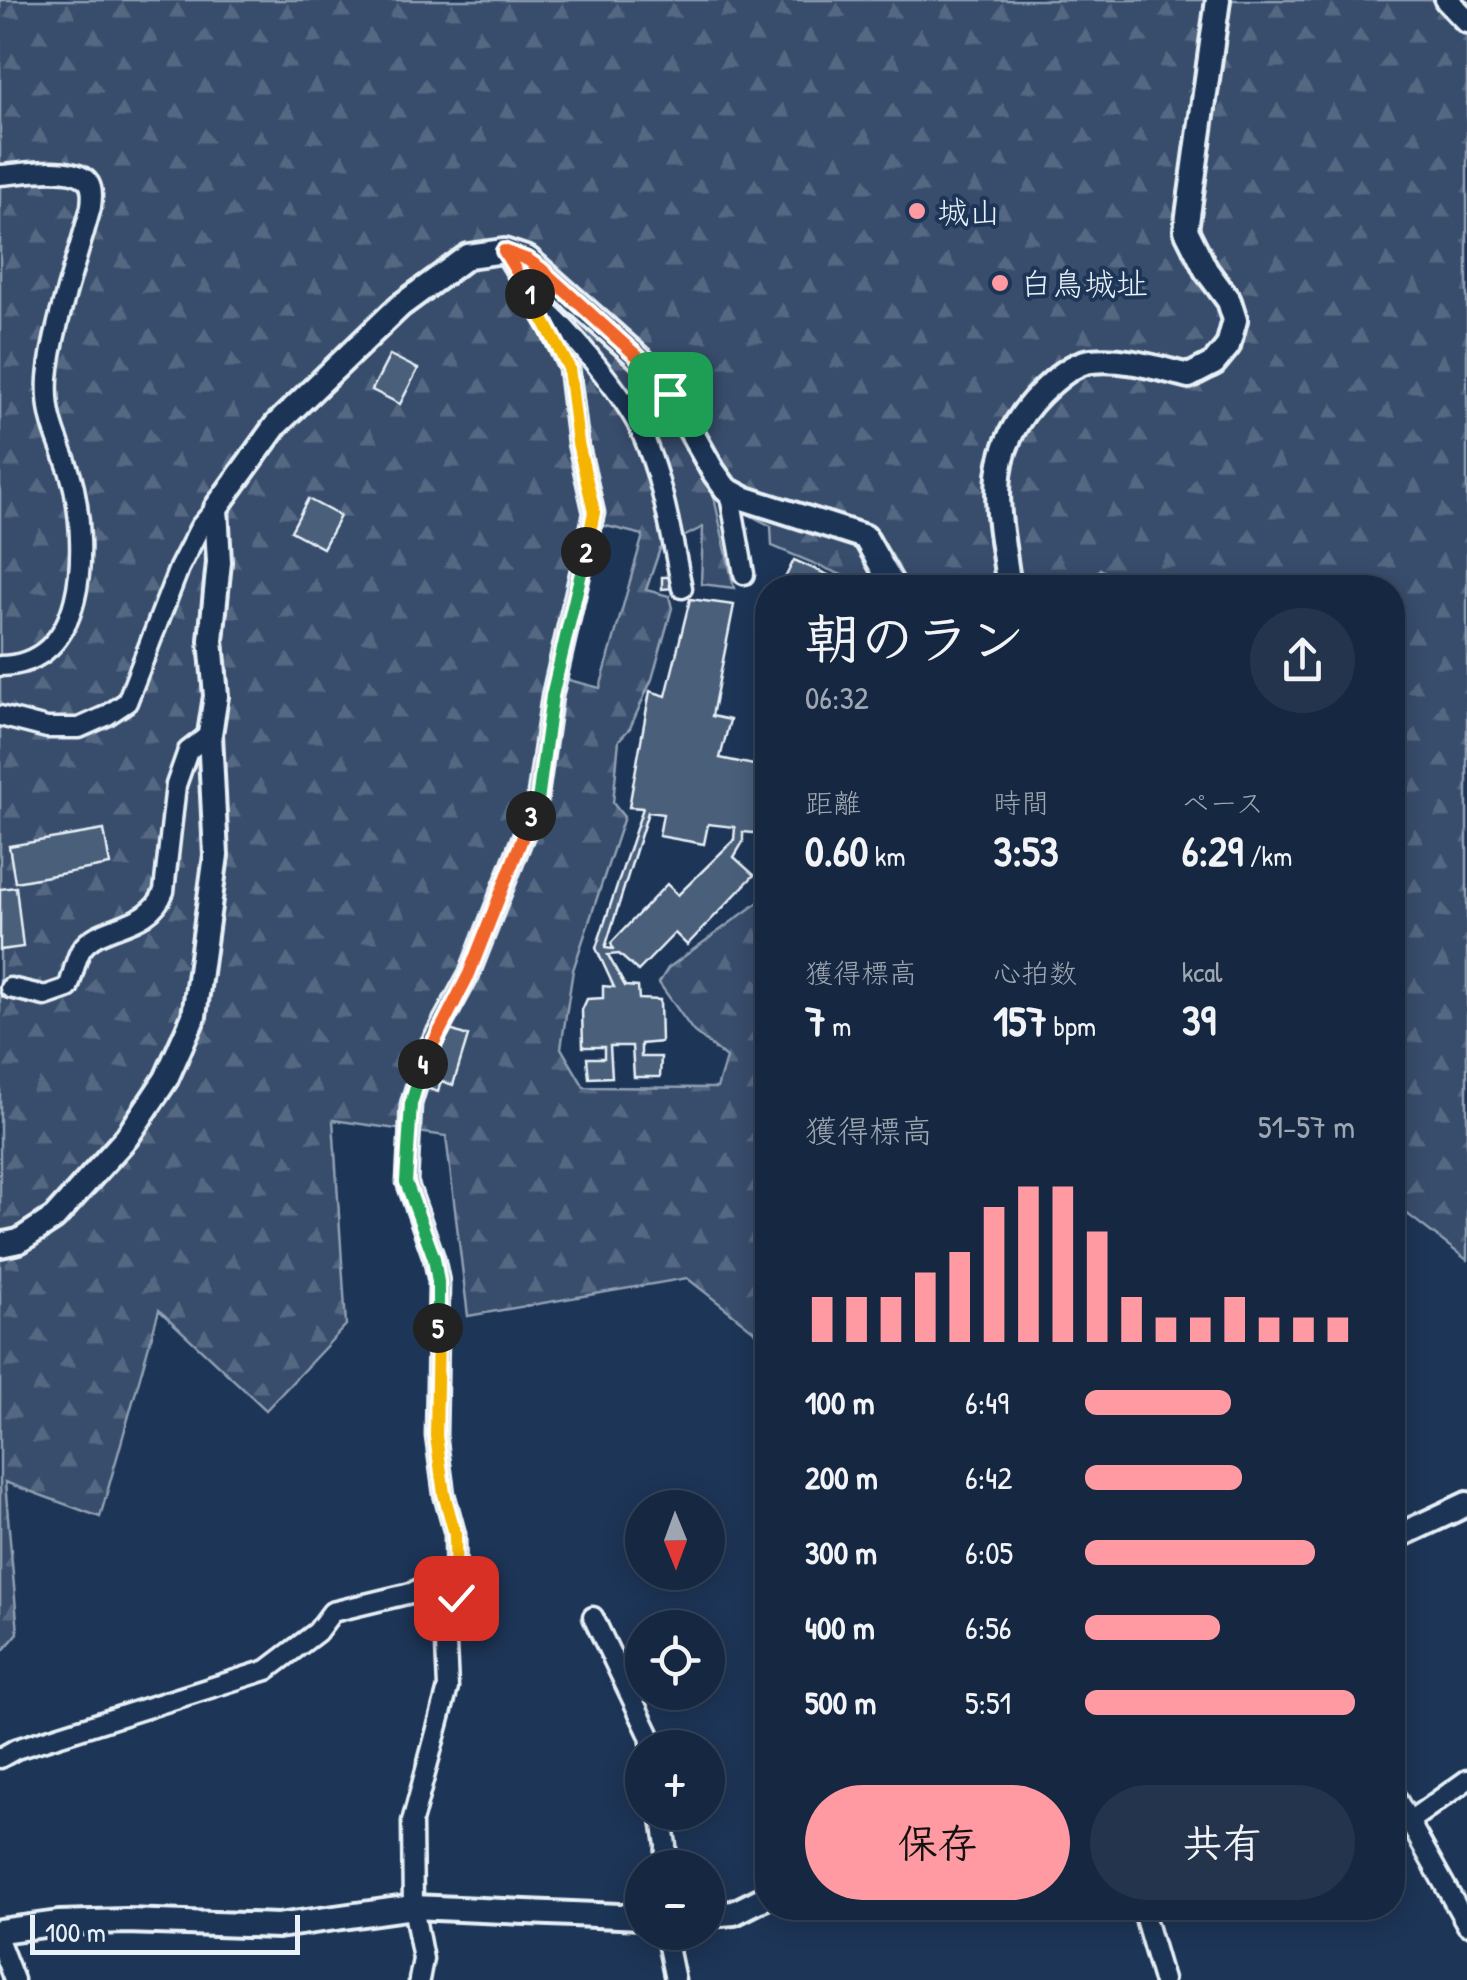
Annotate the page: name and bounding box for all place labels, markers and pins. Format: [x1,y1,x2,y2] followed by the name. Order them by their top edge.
[937,190,1001,233] place label: 城山
[906,200,928,222] marker: 城山
[1020,262,1148,305] place label: 白鳥城址
[505,269,555,319] pin: 1
[989,272,1011,294] marker: 白鳥城址
[628,352,713,437] pin
[561,527,611,577] pin: 2
[506,791,556,841] pin: 3
[398,1039,448,1089] pin: 4
[413,1303,463,1353] pin: 5
[414,1556,499,1641] pin

